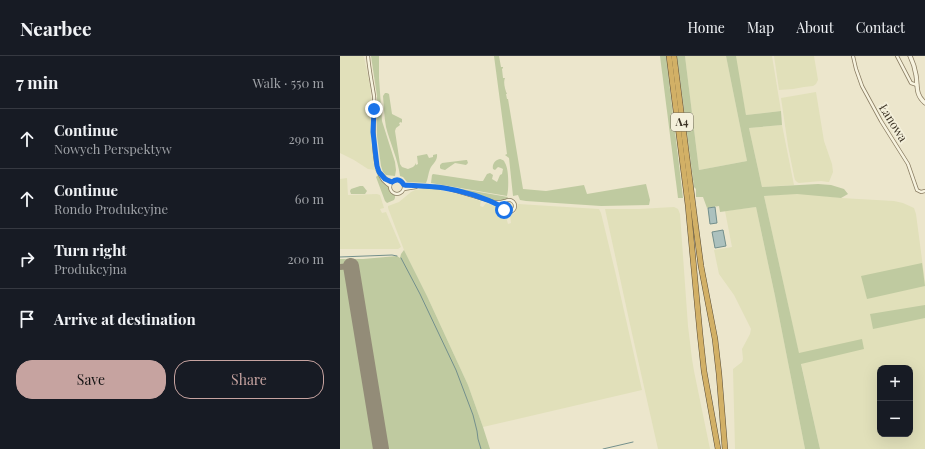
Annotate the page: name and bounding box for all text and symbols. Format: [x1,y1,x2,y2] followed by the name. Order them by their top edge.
[20,15,92,41] text: Nearbee
[687,18,725,37] text: Home
[747,18,774,37] text: Map
[796,18,834,37] text: About
[856,18,905,37] text: Contact
[16,71,59,93] text: 7 min
[252,74,324,91] text: Walk · 550 m
[365,100,383,118] route end
[876,100,912,144] street label: Łanowa
[671,113,693,131] road number: A4
[54,120,118,140] text: Continue
[16,128,38,150] icon: ahead
[289,130,324,147] text: 290 m
[54,140,172,157] text: Nowych Perspektyw
[54,180,118,200] text: Continue
[16,188,38,210] icon: ahead
[295,190,324,207] text: 60 m
[54,200,168,217] text: Rondo Produkcyjne
[495,201,513,219] route start
[54,240,127,260] text: Turn right
[16,248,38,270] icon: right
[287,250,324,267] text: 200 m
[54,260,127,277] text: Produkcyjna
[16,308,38,330] icon: arrive
[54,309,196,329] text: Arrive at destination
[16,360,166,399] button: Save
[174,360,324,399] button: Share
[877,365,913,437] map controls
[877,365,913,401] button: +
[877,401,913,437] button: −

